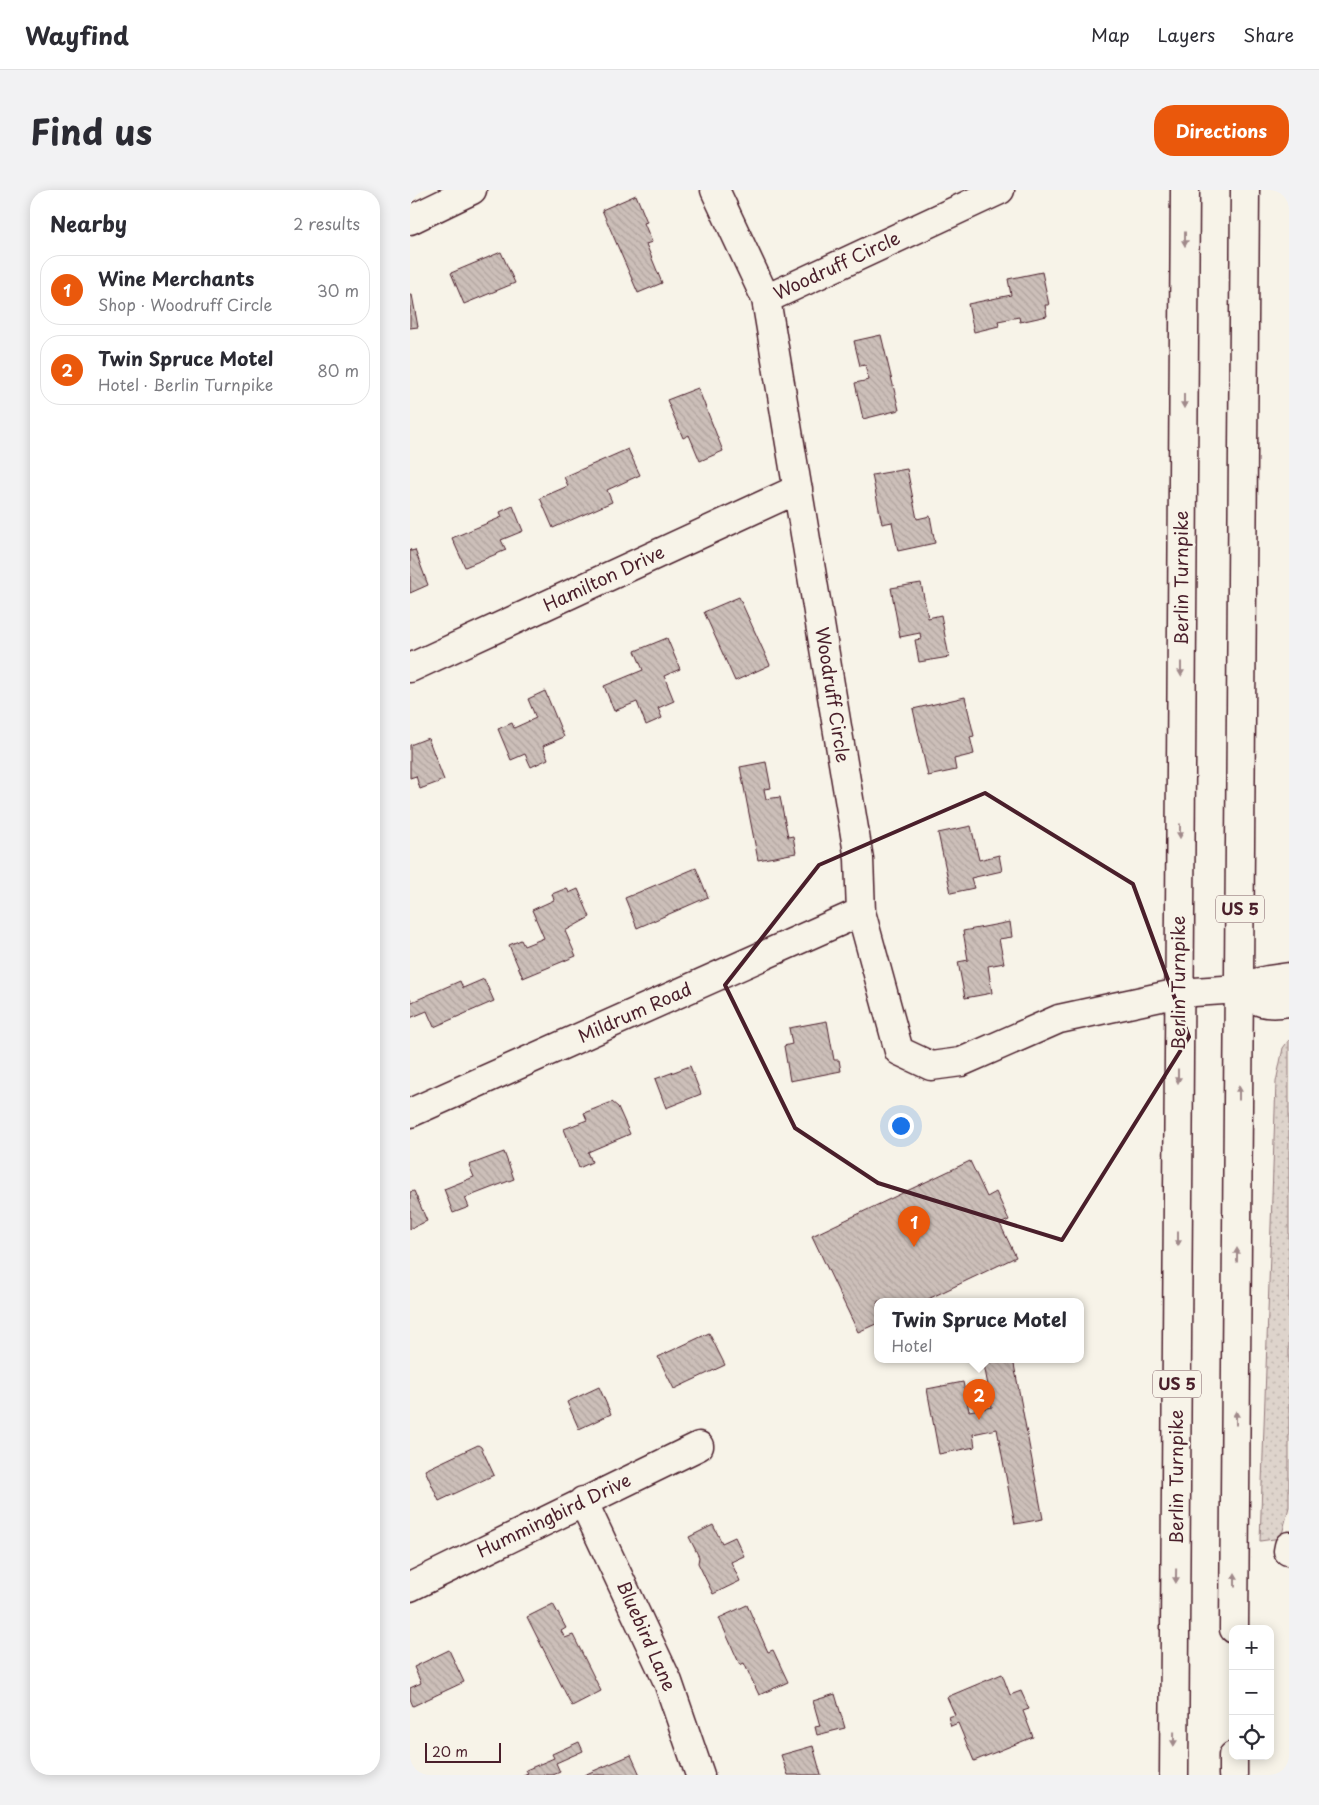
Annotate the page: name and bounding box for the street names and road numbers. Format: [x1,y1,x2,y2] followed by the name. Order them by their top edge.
[769,223,904,306] street label: Woodruff Circle
[1167,511,1194,645] street label: Berlin Turnpike
[538,538,668,618] street label: Hamilton Drive
[809,625,858,765] street label: Woodruff Circle
[1216,896,1264,922] road number: US 5
[1164,916,1191,1050] street label: Berlin Turnpike
[573,975,695,1049] street label: Mildrum Road
[1153,1370,1201,1398] road number: US 5
[1162,1410,1189,1544] street label: Berlin Turnpike
[472,1466,635,1564] street label: Hummingbird Drive
[611,1576,684,1695] street label: Bluebird Lane

